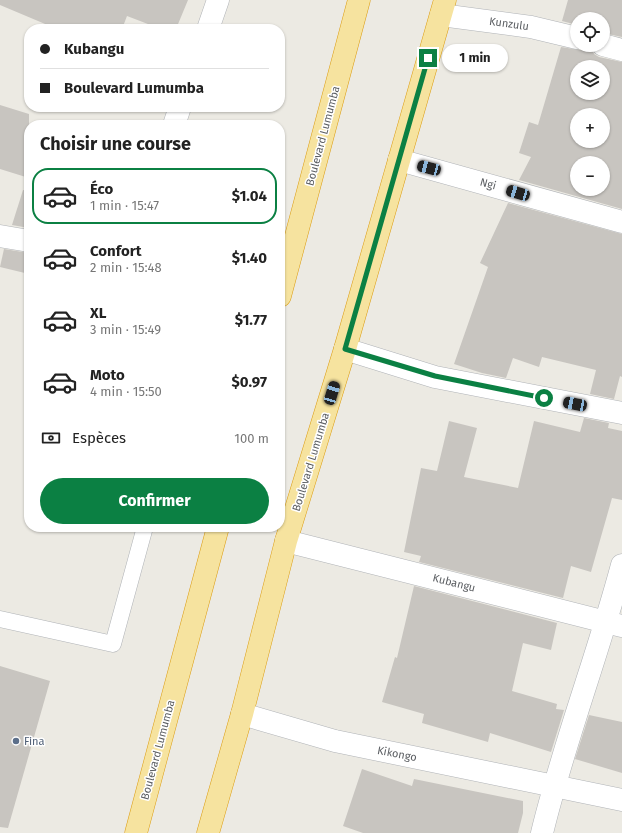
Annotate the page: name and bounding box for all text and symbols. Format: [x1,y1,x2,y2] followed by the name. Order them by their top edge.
[570,12,610,196] map controls
[570,12,610,52] button: locate
[488,15,530,33] street label: Kunzulu
[64,40,124,58] text: Kubangu
[442,44,508,72] callout: 1 min
[419,49,437,67] route end
[459,50,491,65] text: 1 min
[570,60,610,100] button: layers
[64,79,204,97] text: Boulevard Lumumba
[303,85,343,187] street label: Boulevard Lumumba
[570,108,610,148] button: +
[40,133,191,155] text: Choisir une course
[570,156,610,196] button: −
[416,159,442,177] car
[478,176,498,192] street label: Ngi
[42,178,78,214] icon: car
[90,180,113,198] text: Éco
[505,184,531,202] car
[232,187,267,205] text: $1.04
[90,198,159,213] text: 1 min · 15:47
[42,240,78,276] icon: car
[90,242,142,260] text: Confort
[232,249,267,267] text: $1.40
[90,260,162,275] text: 2 min · 15:48
[42,302,78,338] icon: car
[90,304,106,322] text: XL
[235,311,267,329] text: $1.77
[90,322,161,337] text: 3 min · 15:49
[42,364,78,400] icon: car
[90,366,125,384] text: Moto
[231,373,267,391] text: $0.97
[323,380,341,406] car
[90,384,162,399] text: 4 min · 15:50
[535,389,553,407] route start
[562,396,588,412] car
[290,411,332,513] street label: Boulevard Lumumba
[40,427,62,449] icon: cash
[72,429,126,447] text: Espèces
[234,431,269,446] text: 100 m
[40,478,269,524] button: Confirmer
[431,571,477,595] street label: Kubangu
[138,699,178,801] street label: Boulevard Lumumba
[24,735,45,748] place label: Fina
[11,736,21,746] marker: Fina
[376,744,418,764] street label: Kikongo

